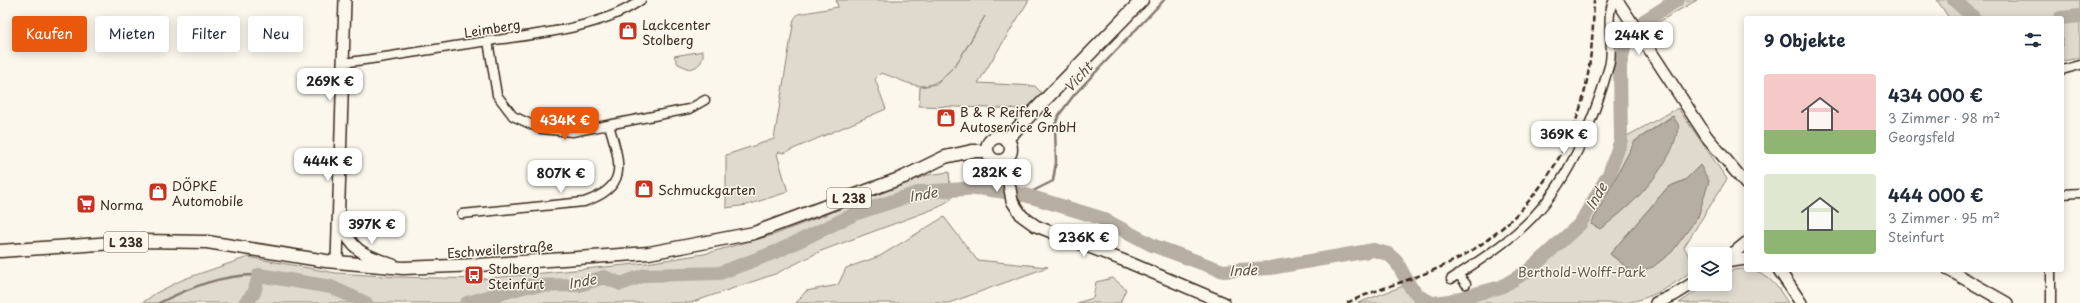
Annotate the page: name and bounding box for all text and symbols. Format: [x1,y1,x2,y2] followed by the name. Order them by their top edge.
[462,14,522,42] street label: Leimberg
[642,15,712,49] place label: Lackcenter Stolberg
[12,16,87,52] chip: Kaufen
[95,16,169,52] chip: Mieten
[177,16,240,52] chip: Filter
[248,16,303,52] chip: Neu
[617,20,639,42] shop icon: Lackcenter Stolberg
[1606,22,1672,56] pin: 244K €
[1614,25,1664,44] text: 244K €
[1764,27,1845,53] text: 9 Objekte
[2022,29,2044,51] icon: filters
[1059,56,1099,97] water label: Vicht
[297,68,363,102] pin: 269K €
[306,71,354,90] text: 269K €
[1888,82,1983,108] text: 434 000 €
[1796,90,1844,138] icon: home
[960,102,1076,136] place label: B & R Reifen & Autoservice GmbH
[532,107,598,141] pin: 434K €
[935,107,957,129] shop icon: B & R Reifen & Autoservice GmbH
[1888,108,2001,127] text: 3 Zimmer · 98 m²
[540,110,590,129] text: 434K €
[1531,121,1597,155] pin: 369K €
[1540,124,1588,143] text: 369K €
[1888,127,1955,146] text: Georgsfeld
[295,148,361,182] pin: 444K €
[303,151,353,170] text: 444K €
[964,159,1030,193] pin: 282K €
[528,160,594,194] pin: 807K €
[972,162,1022,181] text: 282K €
[536,163,586,182] text: 807K €
[172,176,244,210] place label: DÖPKE Automobile
[1580,177,1613,214] water label: Inde
[633,178,655,200] shop icon: Schmuckgarten
[658,180,756,199] place label: Schmuckgarten
[147,181,169,203] shop icon: DÖPKE Automobile
[907,181,940,207] water label: Inde
[1888,182,1984,208] text: 444 000 €
[827,188,871,208] road number: L 238
[1796,190,1844,238] icon: home
[75,193,97,215] supermarket icon: Norma
[100,195,144,214] place label: Norma
[1888,208,2000,227] text: 3 Zimmer · 95 m²
[339,211,405,245] pin: 397K €
[348,214,396,233] text: 397K €
[1051,224,1117,258] pin: 236K €
[1058,227,1110,246] text: 236K €
[1888,227,1944,246] text: Steinfurt
[104,232,148,252] road number: L 238
[446,236,554,262] street label: Eschweilerstraße
[1688,247,1732,291] map controls
[1688,247,1732,291] button: layers
[488,259,544,293] place label: Stolberg Steinfurt
[1228,259,1259,281] water label: Inde
[1518,262,1646,281] park label: Berthold-Wolff-Park
[463,264,485,286] bus stop icon: Stolberg Steinfurt
[566,268,599,294] water label: Inde

